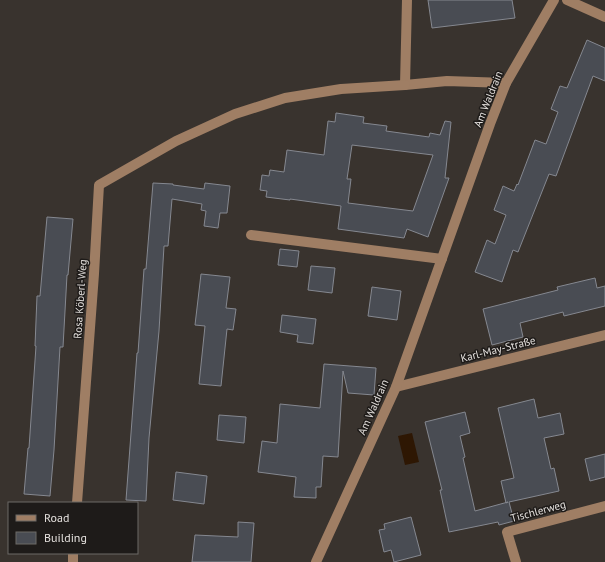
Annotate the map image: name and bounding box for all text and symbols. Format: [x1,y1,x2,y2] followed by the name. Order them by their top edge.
[470,69,506,129] street label: Am Waldrain
[70,259,90,339] street label: Rosa Köberl-Weg
[459,333,537,365] street label: Karl-May-Straße
[355,377,391,437] street label: Am Waldrain
[509,497,567,525] street label: Tischlerweg
[8,502,138,554] legend
[44,510,69,525] text: Road
[44,530,87,545] text: Building

